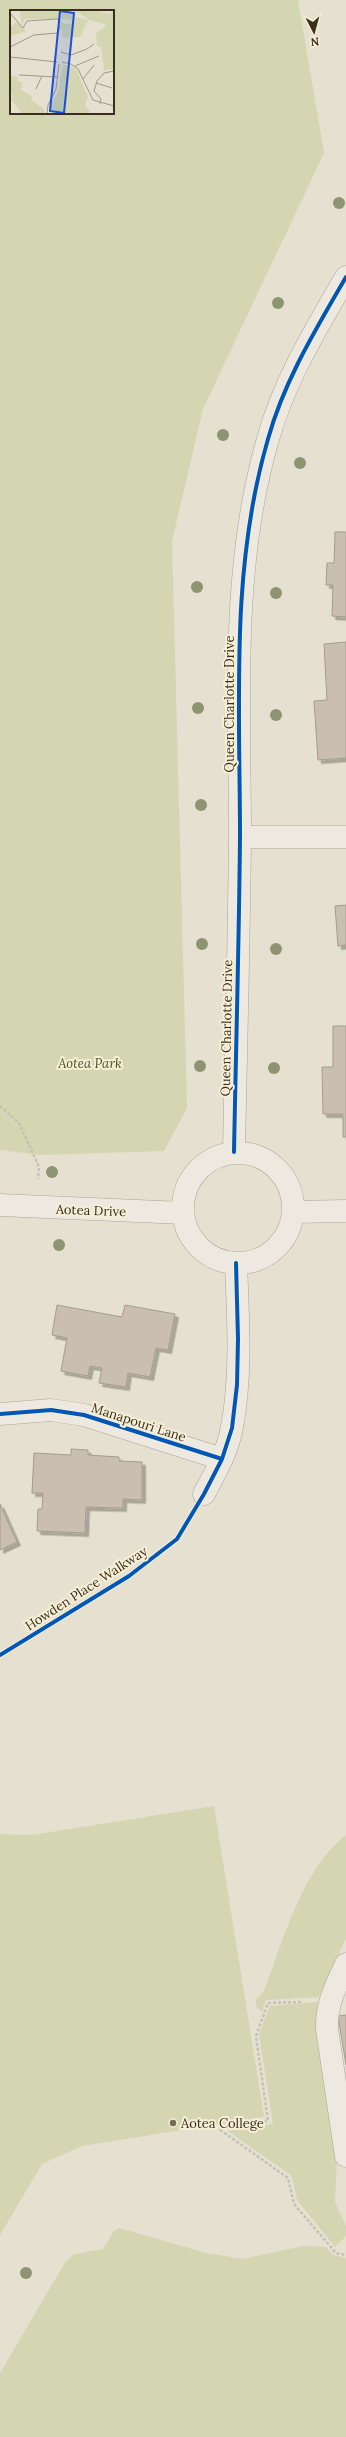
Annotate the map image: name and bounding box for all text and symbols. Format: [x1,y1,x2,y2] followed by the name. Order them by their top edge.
[10,10,114,114] inset map
[294,12,334,52] north arrow
[310,35,320,49] text: N
[221,636,238,772] street label: Queen Charlotte Drive
[217,959,236,1097] street label: Queen Charlotte Drive
[57,1055,122,1072] park label: Aotea Park
[54,1201,126,1220] street label: Aotea Drive
[89,1399,188,1446] street label: Manapouri Lane
[22,1542,151,1634] street label: Howden Place Walkway
[180,2115,264,2132] place label: Aotea College
[168,2118,178,2128] marker: Aotea College

